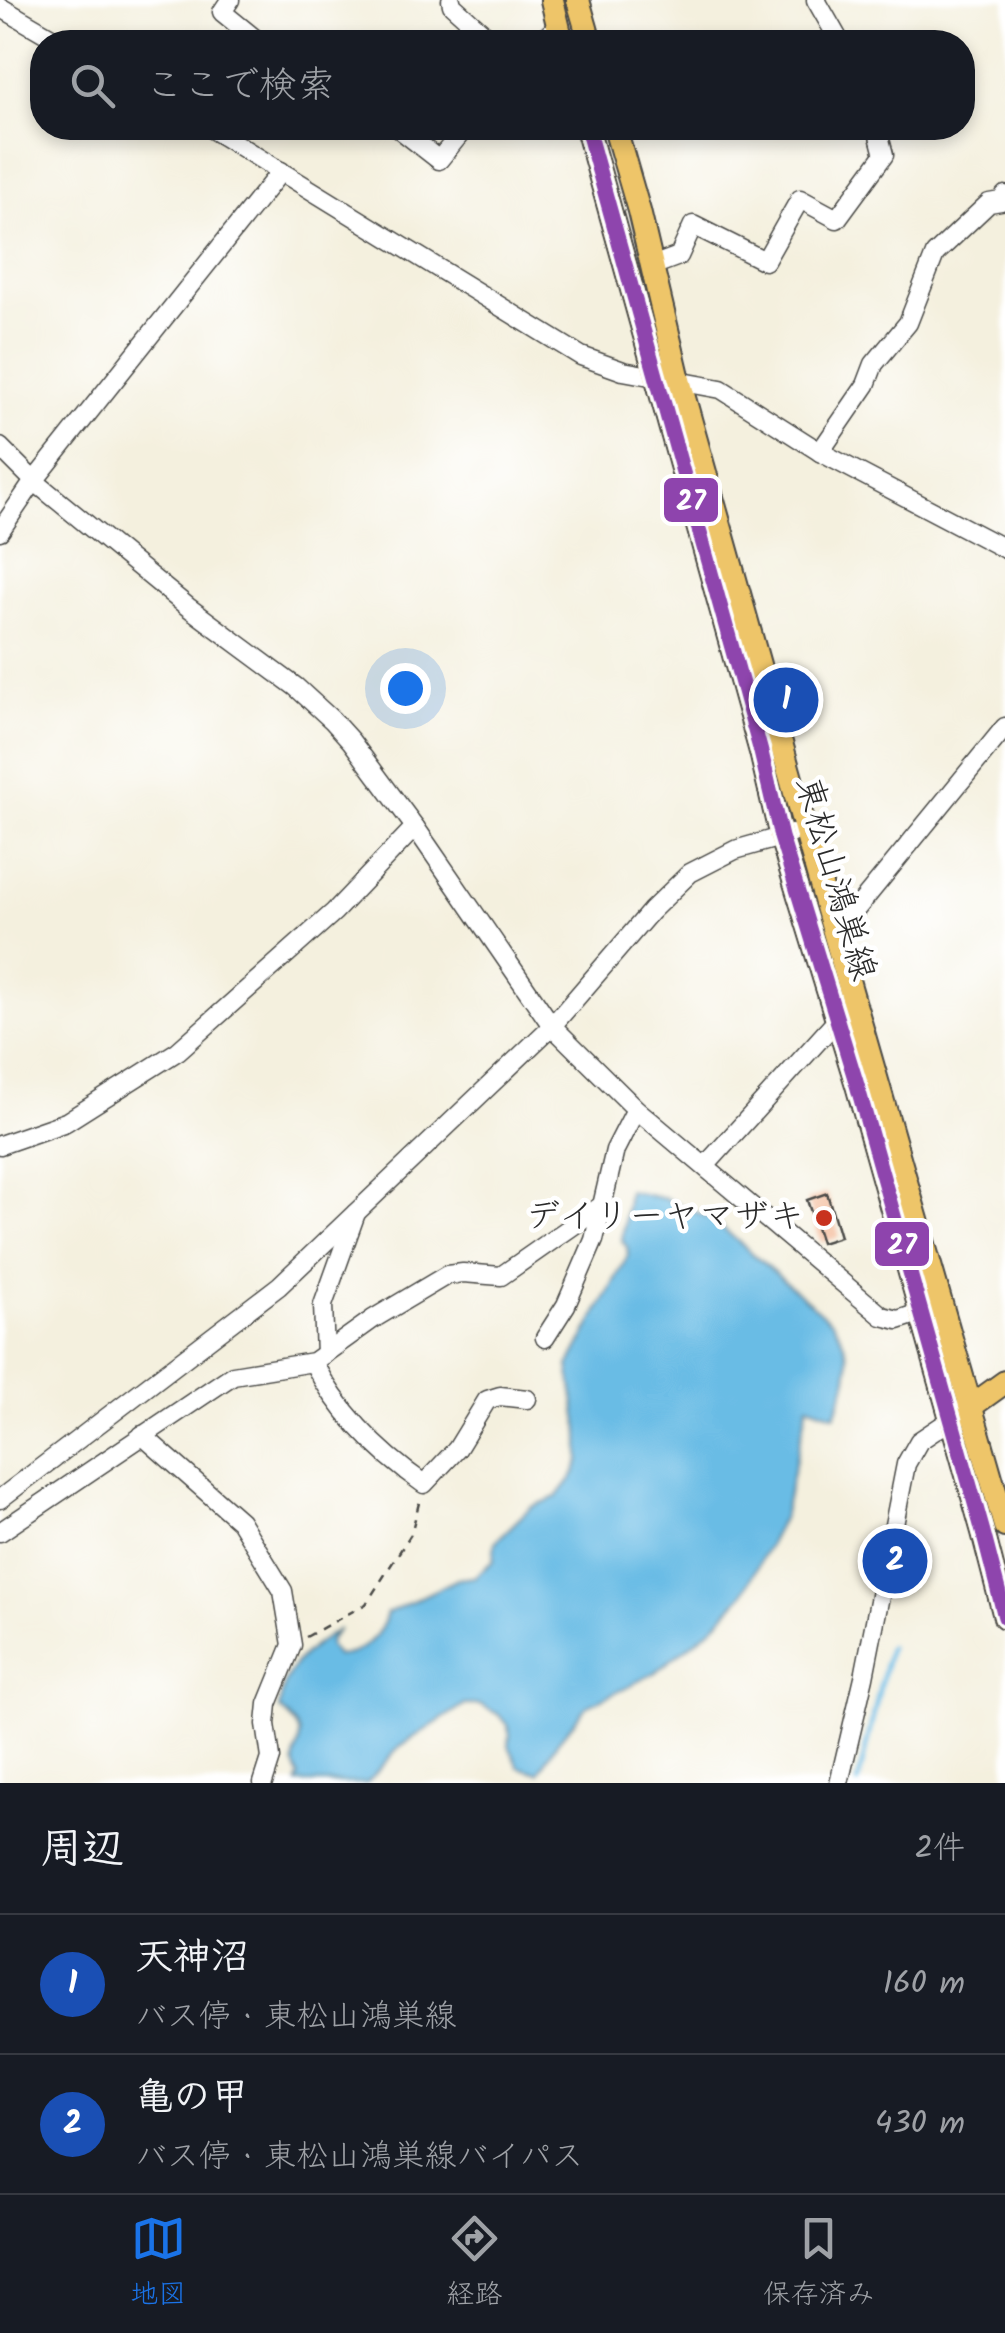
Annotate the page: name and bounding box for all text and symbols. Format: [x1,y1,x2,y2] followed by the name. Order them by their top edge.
[30,30,975,140] search box
[145,57,335,117] text: ここで検索
[65,58,120,113] icon: search
[662,476,720,524] line badge: 27
[676,480,707,525] text: 27
[754,662,818,738] pin: 1
[380,663,431,714] your location
[778,770,890,988] street label: 東松山鴻巣線
[525,1190,804,1246] place label: デイリーヤマザキ
[813,1207,835,1229] marker: デイリーヤマザキ
[873,1220,931,1268] line badge: 27
[887,1224,918,1269] text: 27
[862,1524,928,1598] pin: 2
[40,1817,124,1884] text: 周辺
[914,1824,965,1875] text: 2件
[135,1929,249,1989] text: 天神沼
[68,1959,77,2010] text: 1
[883,1959,965,2010] text: 160 m
[135,1992,456,2043] text: バス停 · 東松山鴻巣線
[135,2069,249,2129] text: 亀の甲
[63,2099,82,2150] text: 2
[875,2099,965,2150] text: 430 m
[135,2132,584,2183] text: バス停 · 東松山鴻巣線バイパス
[130,2211,186,2318] tab: 地図
[446,2211,503,2318] tab: 経路
[763,2211,875,2318] tab: 保存済み

